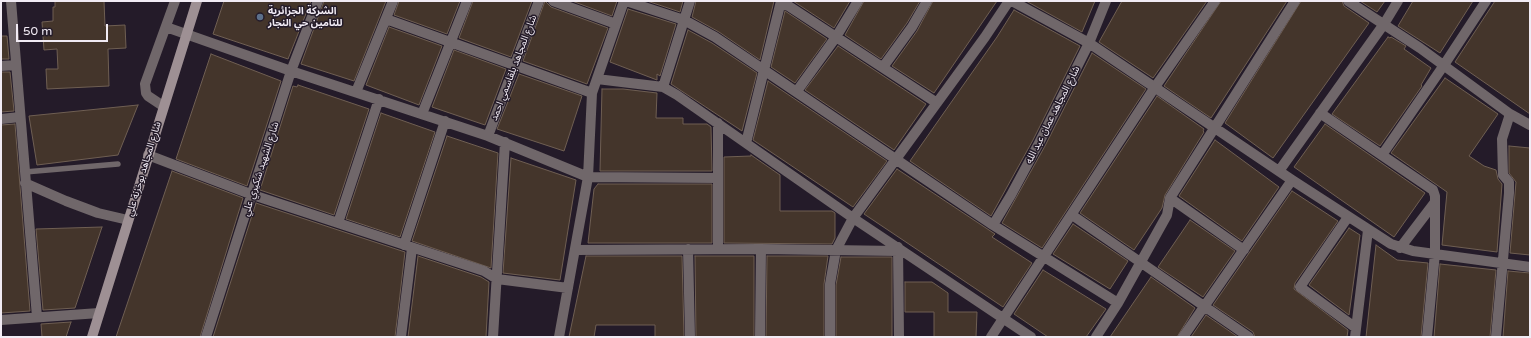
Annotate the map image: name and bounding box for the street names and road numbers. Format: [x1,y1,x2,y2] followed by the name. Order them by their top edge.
[488,13,540,123] street label: شارع المجاهد بلقاسمي احمد
[1023,64,1083,166] street label: شارع المجاهد عمان عبد الله
[124,120,164,218] street label: شارع المجاهد بوخزنة علي
[240,120,282,218] street label: شارع الشهيد شكيري علي

